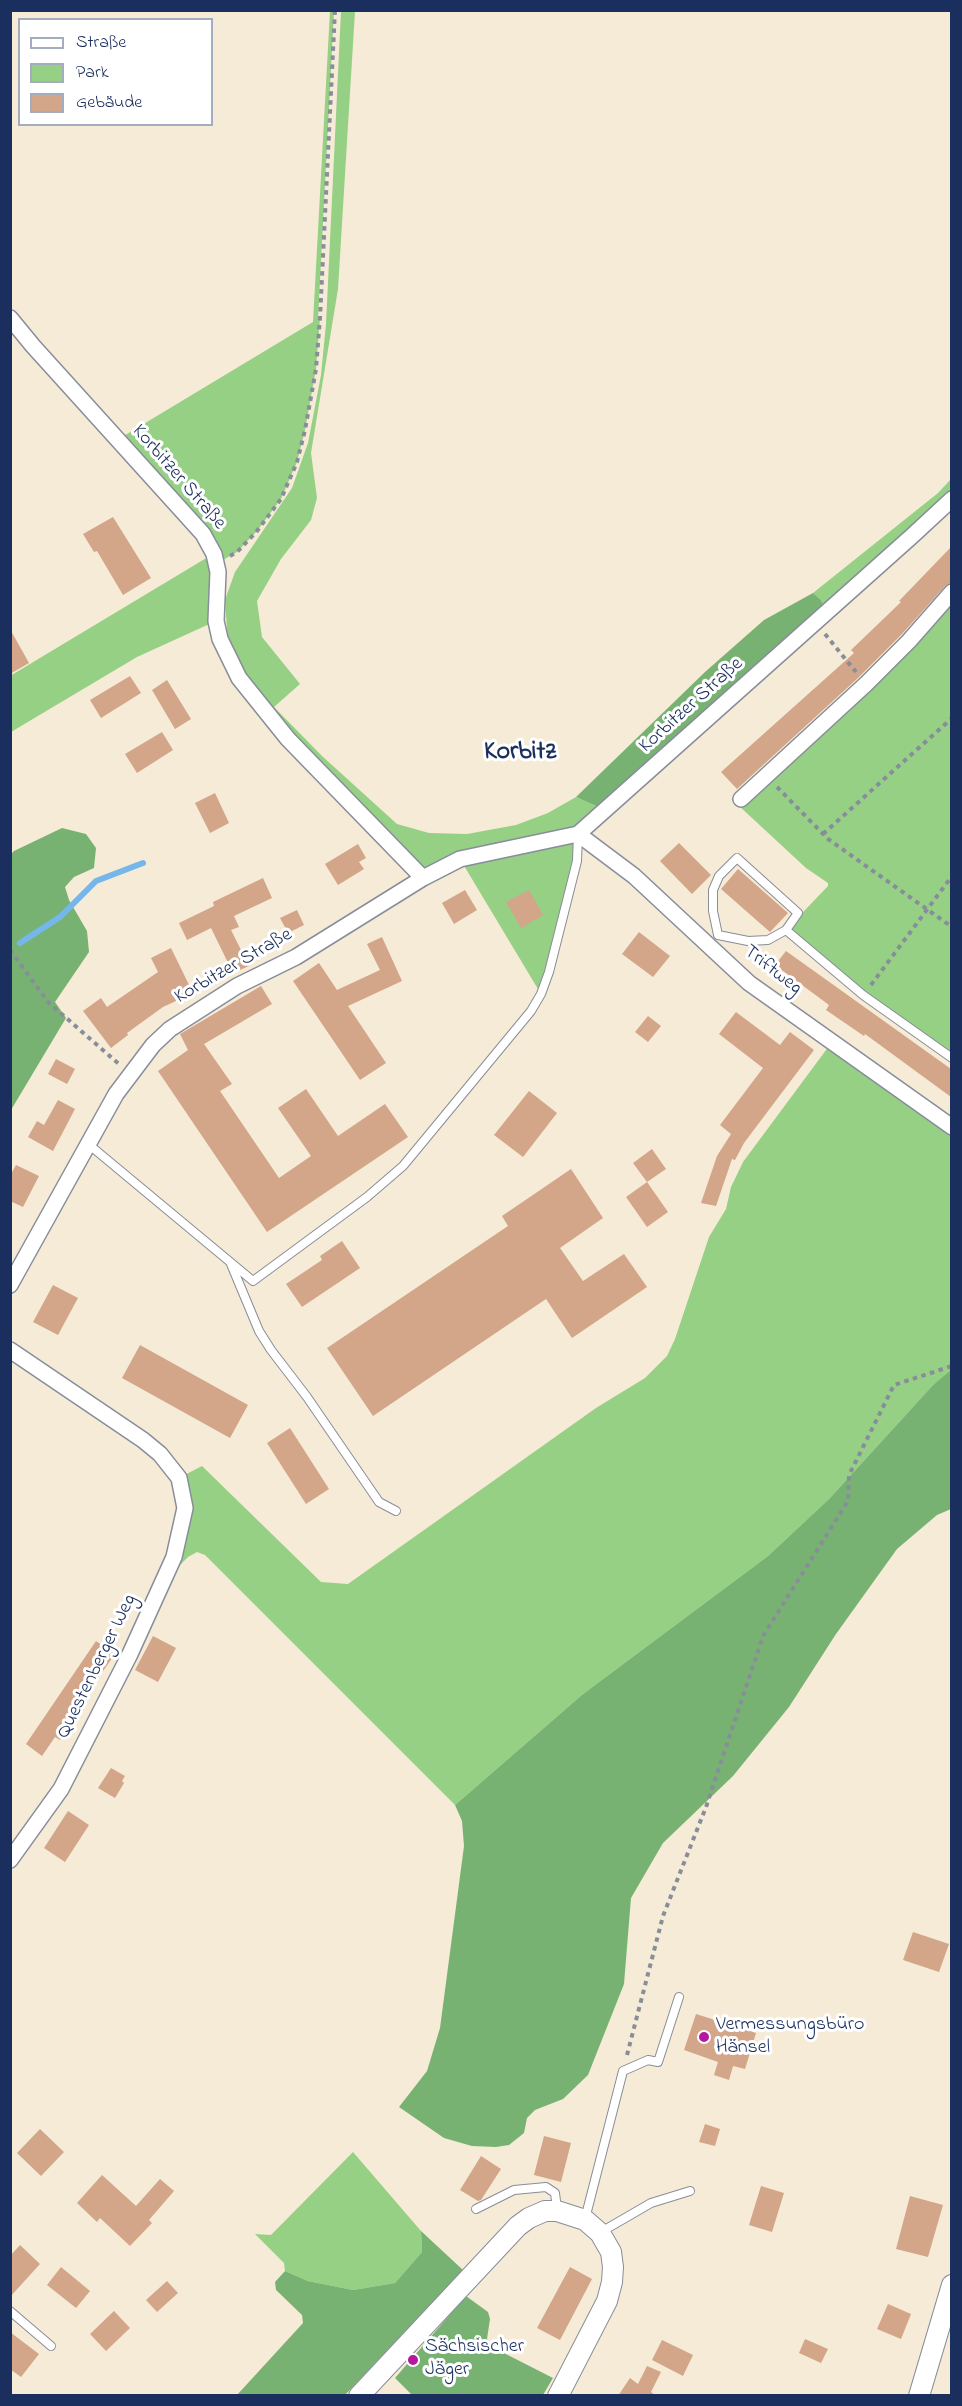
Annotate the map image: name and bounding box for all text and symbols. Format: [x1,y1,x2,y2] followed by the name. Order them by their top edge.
[18,18,213,126] legend
[76,30,126,56] text: Straße
[76,60,109,86] text: Park
[76,90,142,116] text: Gebäude
[126,420,230,536] street label: Korbitzer Straße
[635,653,749,759] street label: Korbitzer Straße
[484,738,556,770] district label: Korbitz
[171,924,297,1010] street label: Korbitzer Straße
[738,941,806,1001] street label: Triftweg
[53,1591,143,1743] street label: Questenberger Weg
[716,2014,864,2061] place label: Vermessungsbüro Hänsel
[697,2030,711,2044] marker: Vermessungsbüro Hänsel
[425,2336,524,2383] place label: Sächsischer Jäger
[406,2353,420,2367] marker: Sächsischer Jäger

